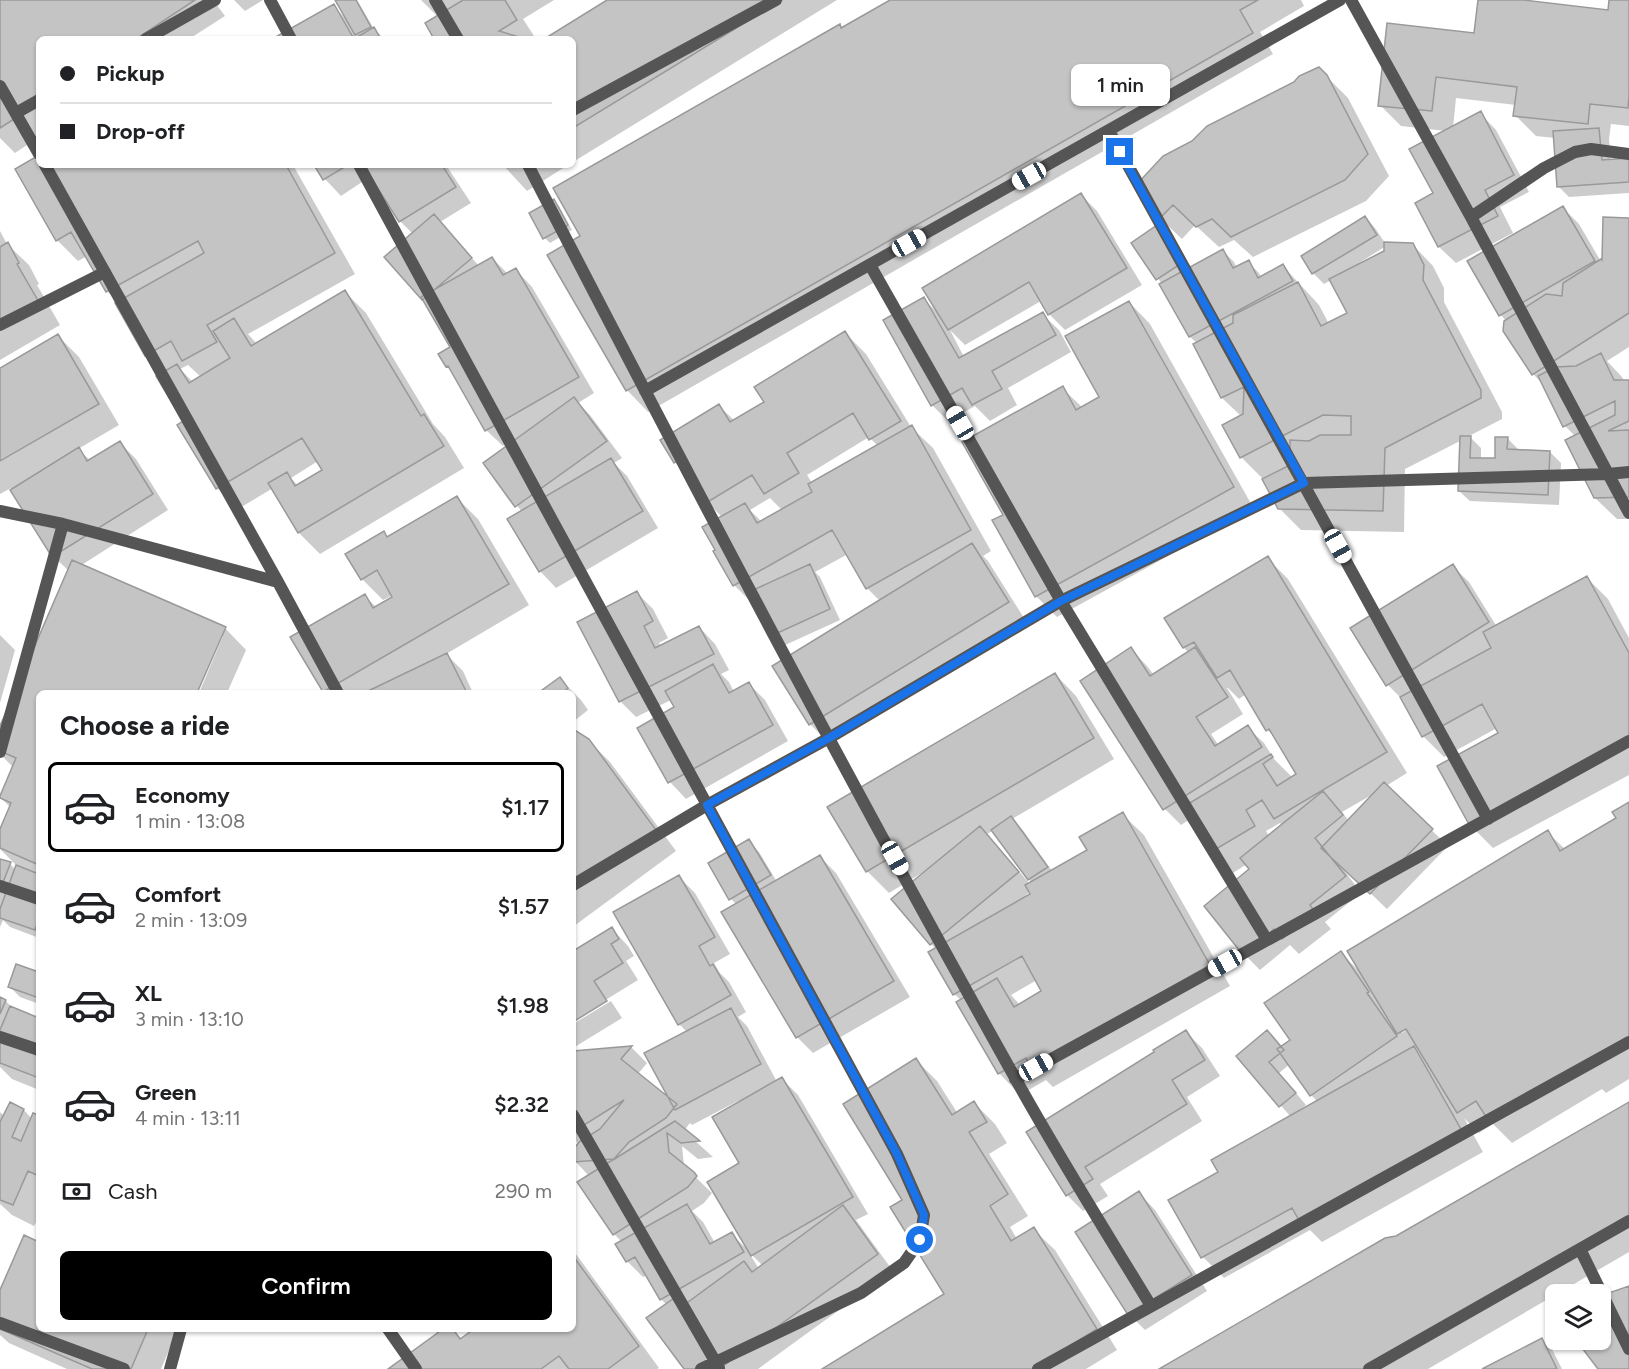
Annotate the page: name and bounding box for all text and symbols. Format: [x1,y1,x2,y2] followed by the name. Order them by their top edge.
[96,60,165,87] text: Pickup
[1070,65,1170,107] callout: 1 min
[1097,73,1144,97] text: 1 min
[96,118,185,145] text: Drop-off
[1106,138,1133,165] route end
[1009,159,1049,193] car
[889,226,929,260] car
[943,403,977,443] car
[1321,526,1355,566] car
[60,709,229,742] text: Choose a ride
[63,780,117,834] icon: car
[135,782,230,809] text: Economy
[501,794,549,821] text: $1.17
[135,809,245,833] text: 1 min · 13:08
[878,838,912,878] car
[63,879,117,933] icon: car
[135,881,221,908] text: Comfort
[498,893,549,920] text: $1.57
[135,908,247,932] text: 2 min · 13:09
[1205,946,1245,980] car
[63,978,117,1032] icon: car
[135,980,162,1007] text: XL
[496,992,549,1019] text: $1.98
[135,1007,244,1031] text: 3 min · 13:10
[1016,1050,1056,1084] car
[63,1077,117,1131] icon: car
[135,1079,197,1106] text: Green
[494,1091,549,1118] text: $2.32
[135,1106,241,1130] text: 4 min · 13:11
[60,1175,93,1208] icon: cash
[108,1178,158,1205] text: Cash
[495,1179,552,1203] text: 290 m
[906,1226,933,1253] route start
[60,1251,552,1320] button: Confirm
[1545,1284,1611,1350] map controls
[1545,1284,1611,1350] button: layers

